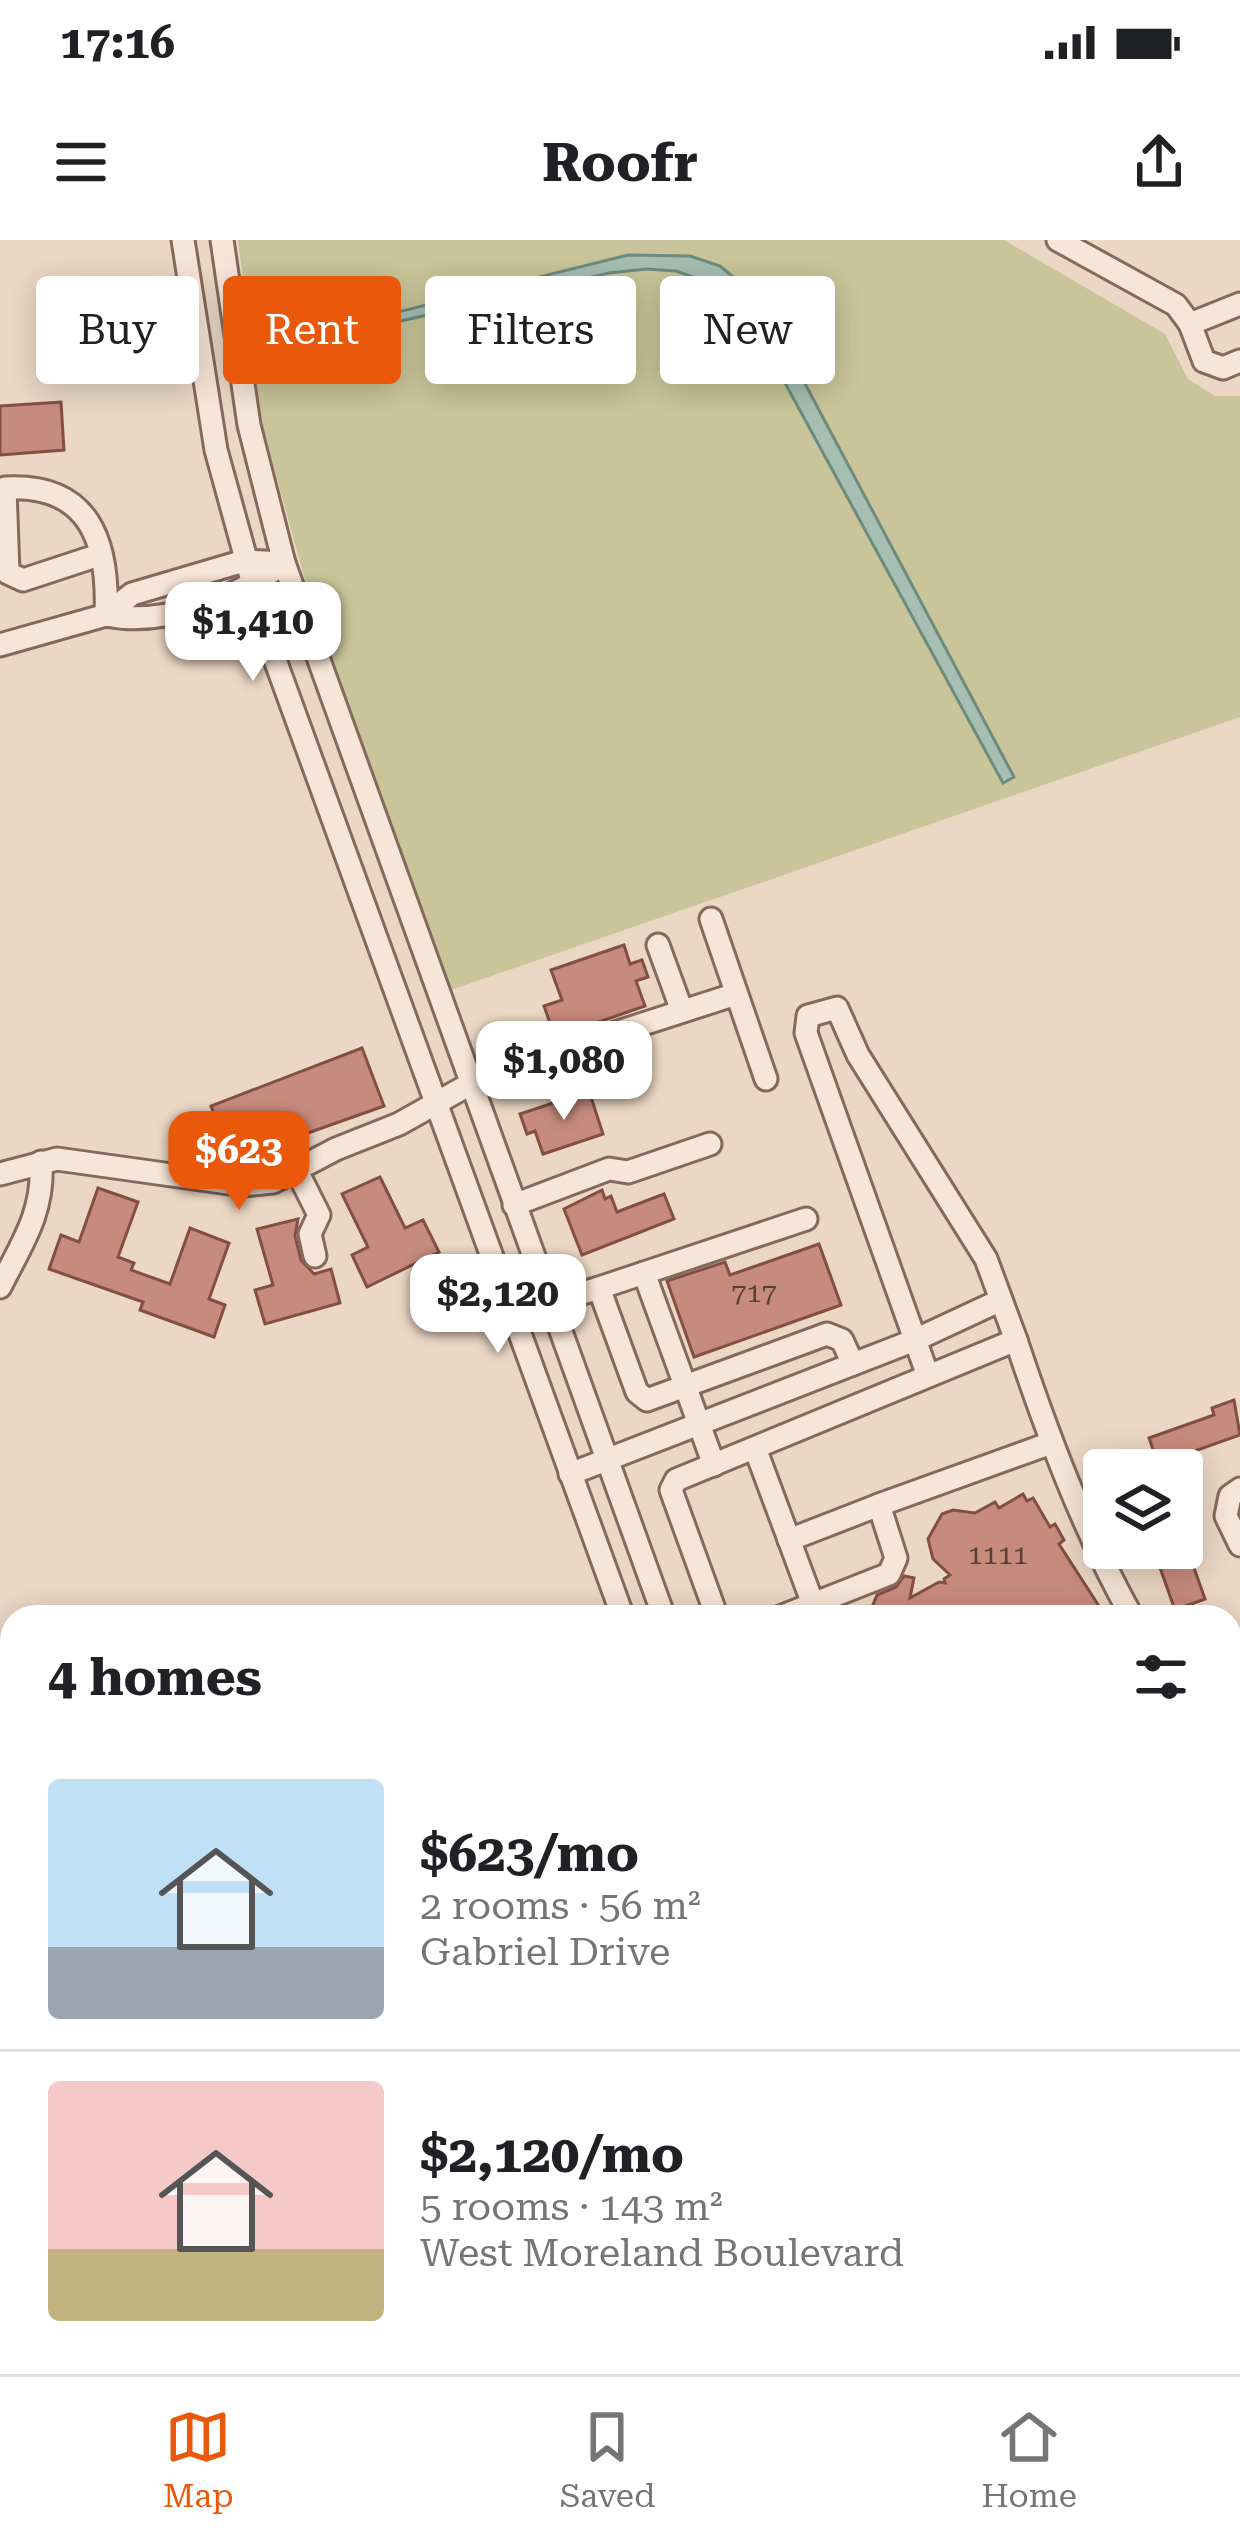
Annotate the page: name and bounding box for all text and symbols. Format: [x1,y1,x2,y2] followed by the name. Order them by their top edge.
[60,16,175,69] text: 17:16
[48,129,114,195] icon: menu
[1126,129,1192,195] icon: share
[542,131,698,194] text: Roofr
[36,276,199,384] chip: Buy
[223,276,401,384] chip: Rent
[425,276,636,384] chip: Filters
[660,276,835,384] chip: New
[155,582,351,684] pin: $1,410
[192,598,314,644] text: $1,410
[466,1021,662,1123] pin: $1,080
[503,1037,625,1083] text: $1,080
[168,1111,310,1213] pin: $623
[195,1127,283,1173] text: $623
[400,1254,596,1356] pin: $2,120
[437,1270,559,1316] text: $2,120
[731,1277,777,1309] house number: 717
[1083,1449,1203,1569] map controls
[1083,1449,1203,1569] button: layers
[968,1539,1028,1571] house number: 1111
[1128,1644,1194,1710] icon: filters
[48,1648,262,1707] text: 4 homes
[420,1824,639,1883] text: $623/mo
[144,1827,288,1971] icon: home
[420,1883,701,1929] text: 2 rooms · 56 m²
[420,1929,670,1975] text: Gabriel Drive
[420,2125,684,2184] text: $2,120/mo
[144,2129,288,2273] icon: home
[420,2184,723,2230] text: 5 rooms · 143 m²
[420,2230,904,2276] text: West Moreland Boulevard
[163,2404,234,2515] tab: Map
[560,2404,655,2515] tab: Saved
[981,2404,1077,2515] tab: Home

